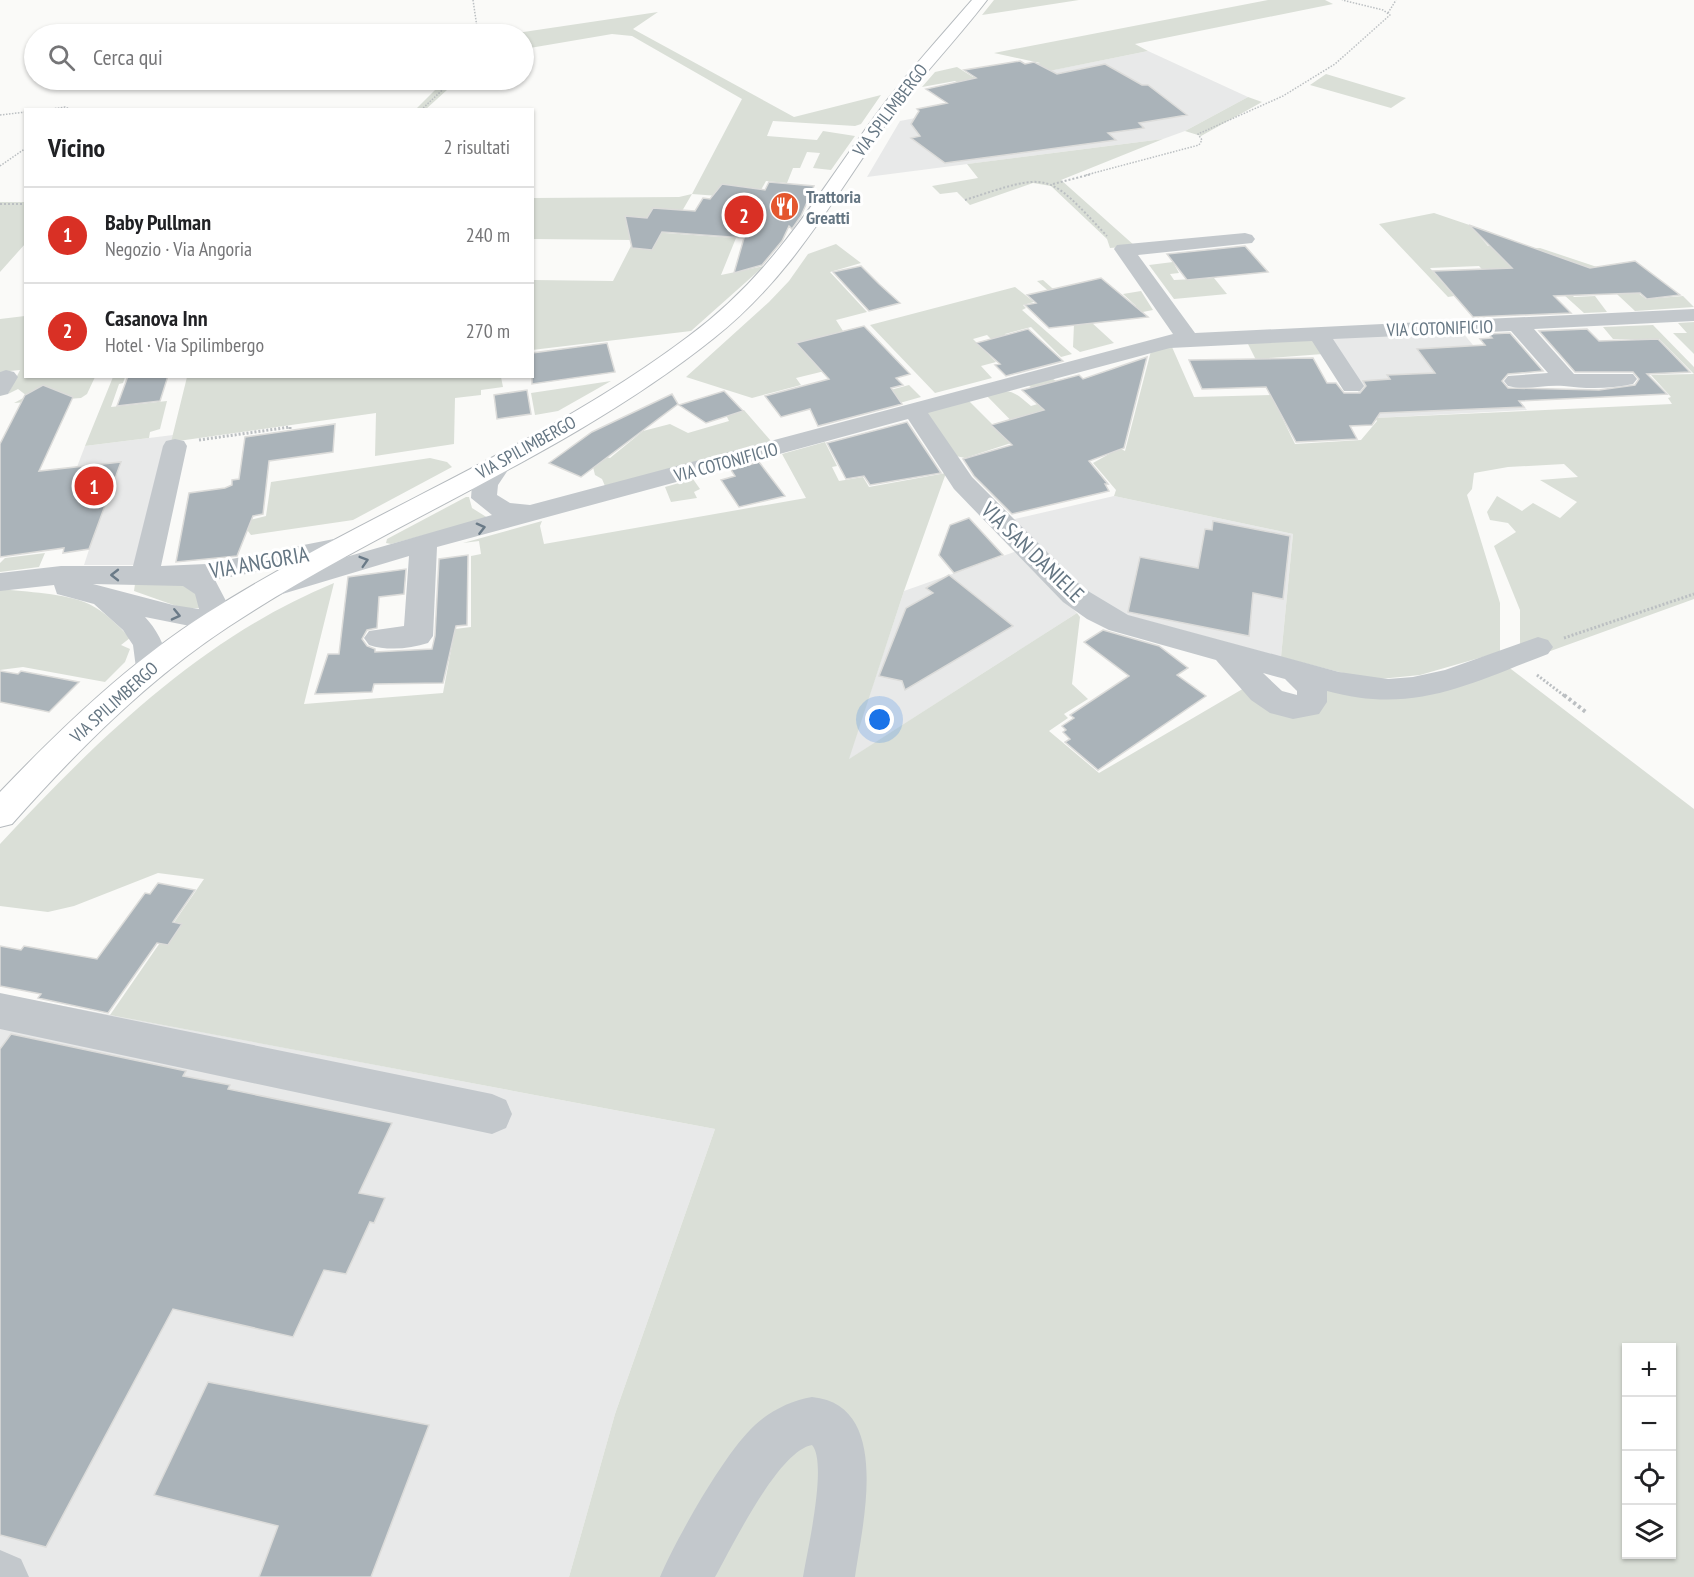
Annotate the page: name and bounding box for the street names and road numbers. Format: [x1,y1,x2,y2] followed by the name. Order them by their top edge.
[847,59,933,162] street label: VIA SPILIMBERGO
[1385,315,1494,341] street label: VIA COTONIFICIO
[471,410,580,484] street label: VIA SPILIMBERGO
[671,437,780,487] street label: VIA COTONIFICIO
[975,495,1090,608] street label: VIA SAN DANIELE
[206,539,311,585] street label: VIA ANGORIA
[65,656,163,748] street label: VIA SPILIMBERGO

